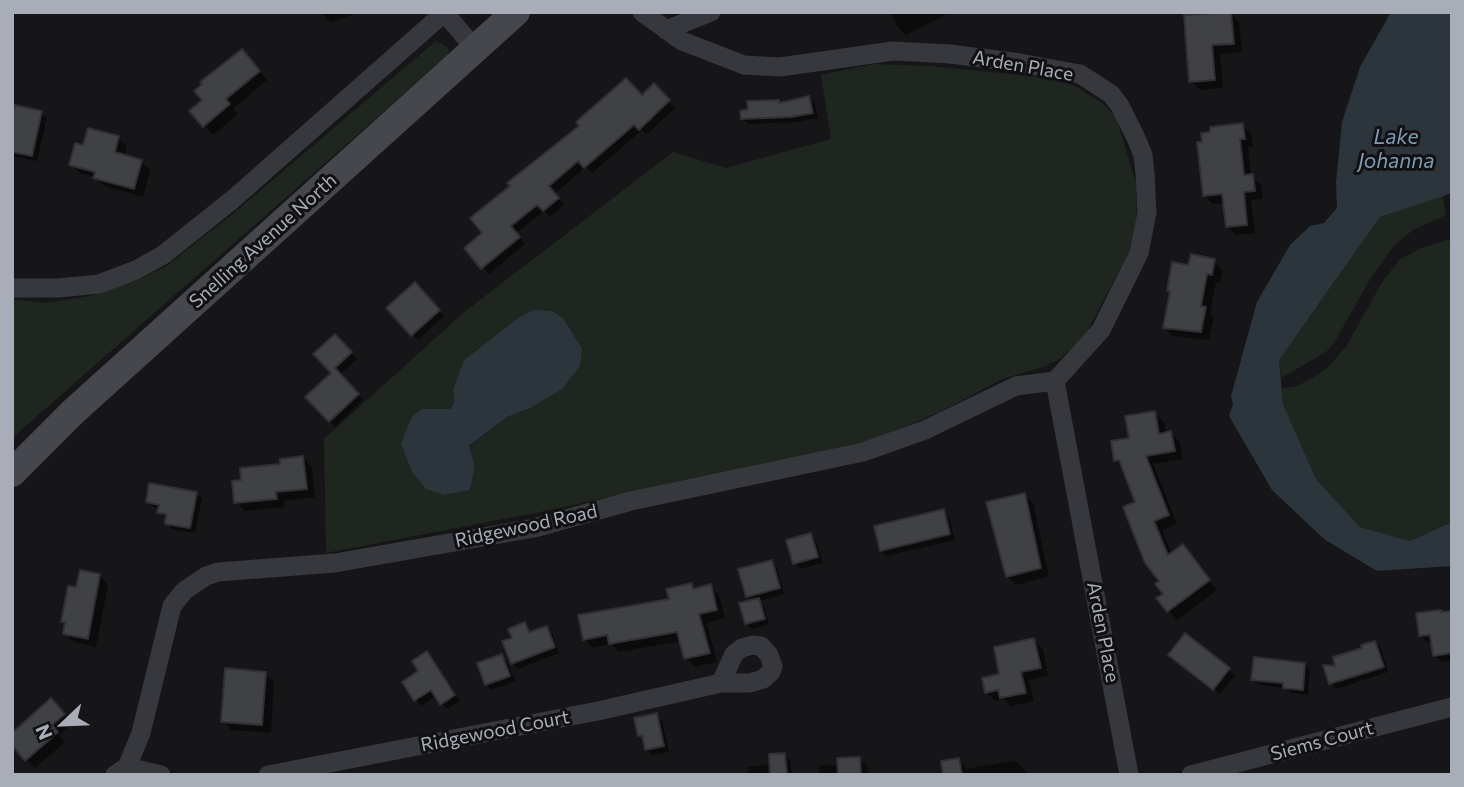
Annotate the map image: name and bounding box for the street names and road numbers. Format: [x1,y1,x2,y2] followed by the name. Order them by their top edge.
[971,46,1075,86] street label: Arden Place
[185,169,341,313] street label: Snelling Avenue North
[453,500,599,552] street label: Ridgewood Road
[1082,580,1124,684] street label: Arden Place
[419,705,571,757] street label: Ridgewood Court
[1268,716,1376,766] street label: Siems Court

